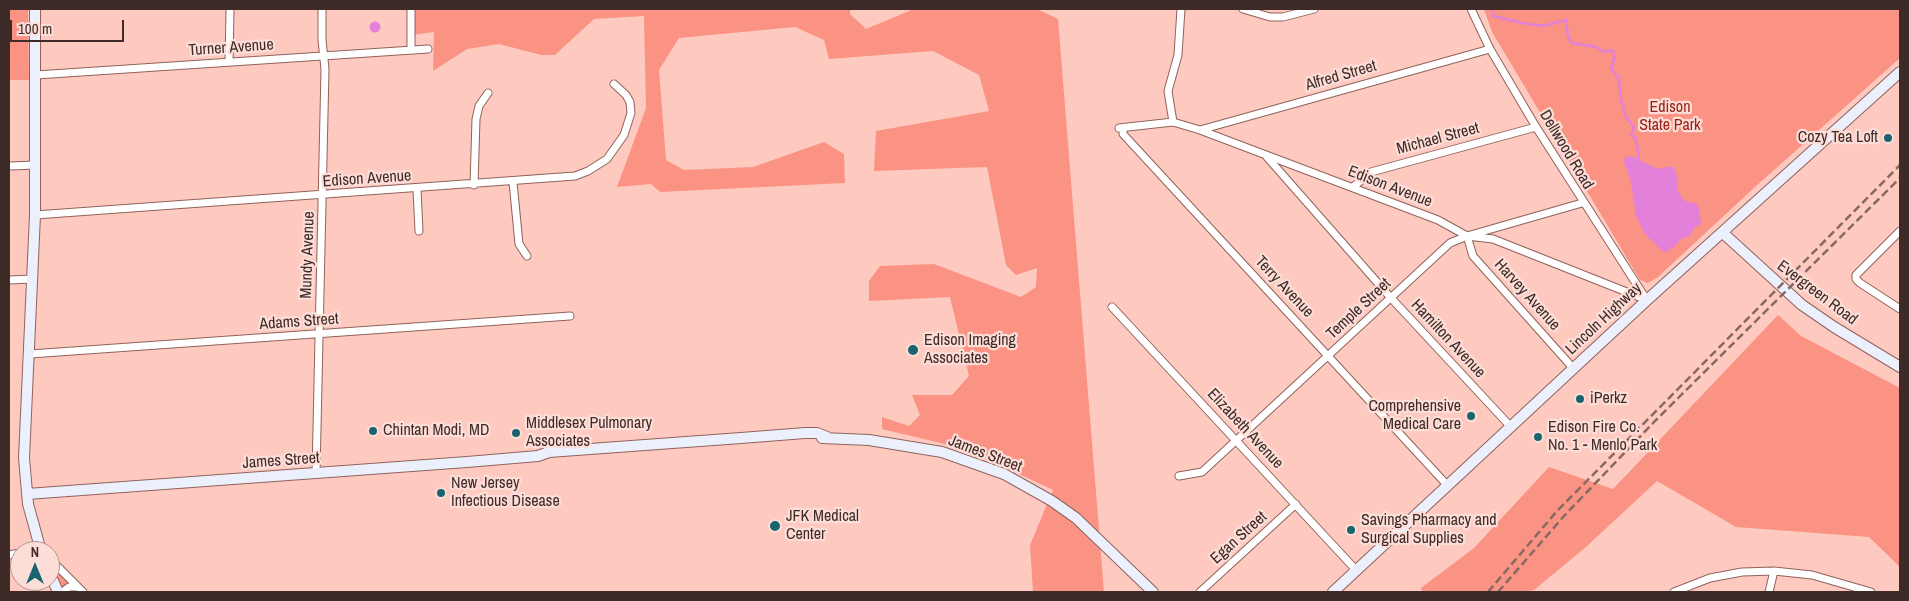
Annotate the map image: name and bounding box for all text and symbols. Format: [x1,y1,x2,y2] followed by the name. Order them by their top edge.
[12,10,126,42] scale bar
[18,18,52,39] text: 100 m
[188,35,274,61] street label: Turner Avenue
[1303,57,1379,95] street label: Alfred Street
[1639,98,1701,136] park label: Edison State Park
[1535,107,1597,193] street label: Dellwood Road
[1395,119,1481,159] street label: Michael Street
[1798,128,1878,148] place label: Cozy Tea Loft
[1882,132,1894,144] marker: Cozy Tea Loft
[1345,162,1435,212] street label: Edison Avenue
[322,166,412,192] street label: Edison Avenue
[297,211,319,299] street label: Mundy Avenue
[1251,252,1317,322] street label: Terry Avenue
[1490,255,1564,335] street label: Harvey Avenue
[1773,257,1861,329] street label: Evergreen Road
[1323,274,1395,344] street label: Temple Street
[1562,279,1646,359] street label: Lincoln Highway
[1407,296,1489,382] street label: Hamilton Avenue
[259,310,339,334] street label: Adams Street
[924,331,1016,369] place label: Edison Imaging Associates
[906,343,920,357] marker: Edison Imaging Associates
[1203,385,1287,473] street label: Elizabeth Avenue
[1590,389,1627,409] place label: iPerkz
[1574,393,1586,405] marker: iPerkz
[1368,397,1461,435] place label: Comprehensive Medical Care
[1465,410,1477,422] marker: Comprehensive Medical Care
[526,414,652,452] place label: Middlesex Pulmonary Associates
[1548,418,1657,456] place label: Edison Fire Co. No. 1 - Menlo Park
[383,421,489,441] place label: Chintan Modi, MD
[367,425,379,437] marker: Chintan Modi, MD
[510,427,522,439] marker: Middlesex Pulmonary Associates
[945,431,1025,477] street label: James Street
[1532,431,1544,443] marker: Edison Fire Co. No. 1 - Menlo Park
[242,449,320,473] street label: James Street
[451,474,560,512] place label: New Jersey Infectious Disease
[435,487,447,499] marker: New Jersey Infectious Disease
[786,507,859,545] place label: JFK Medical Center
[1207,508,1271,568] street label: Egan Street
[1361,511,1497,549] place label: Savings Pharmacy and Surgical Supplies
[768,519,782,533] marker: JFK Medical Center
[1345,524,1357,536] marker: Savings Pharmacy and Surgical Supplies
[10,541,60,591] north arrow
[31,543,39,561] text: N

